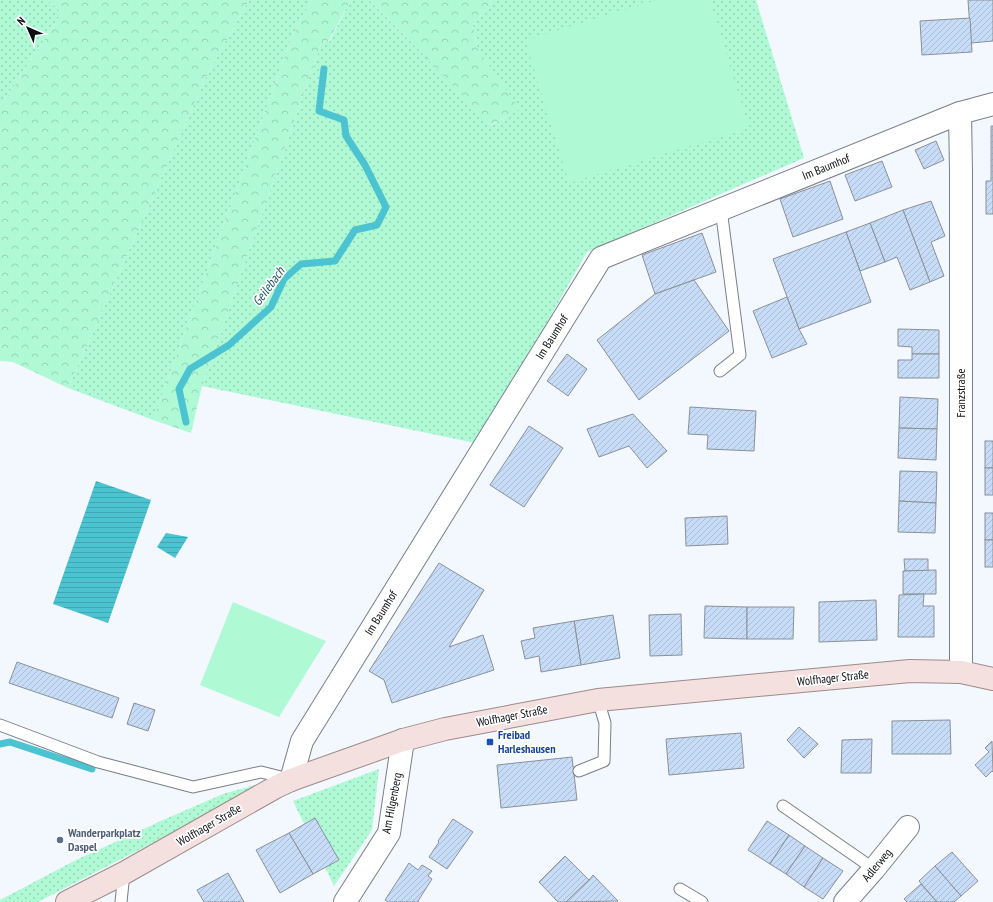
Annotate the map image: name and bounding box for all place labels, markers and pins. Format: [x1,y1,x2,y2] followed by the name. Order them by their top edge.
[498,727,556,756] place label: Freibad Harleshausen
[485,737,495,747] marker: Freibad Harleshausen
[67,825,141,854] place label: Wanderparkplatz Daspel
[55,835,65,845] marker: Wanderparkplatz Daspel

